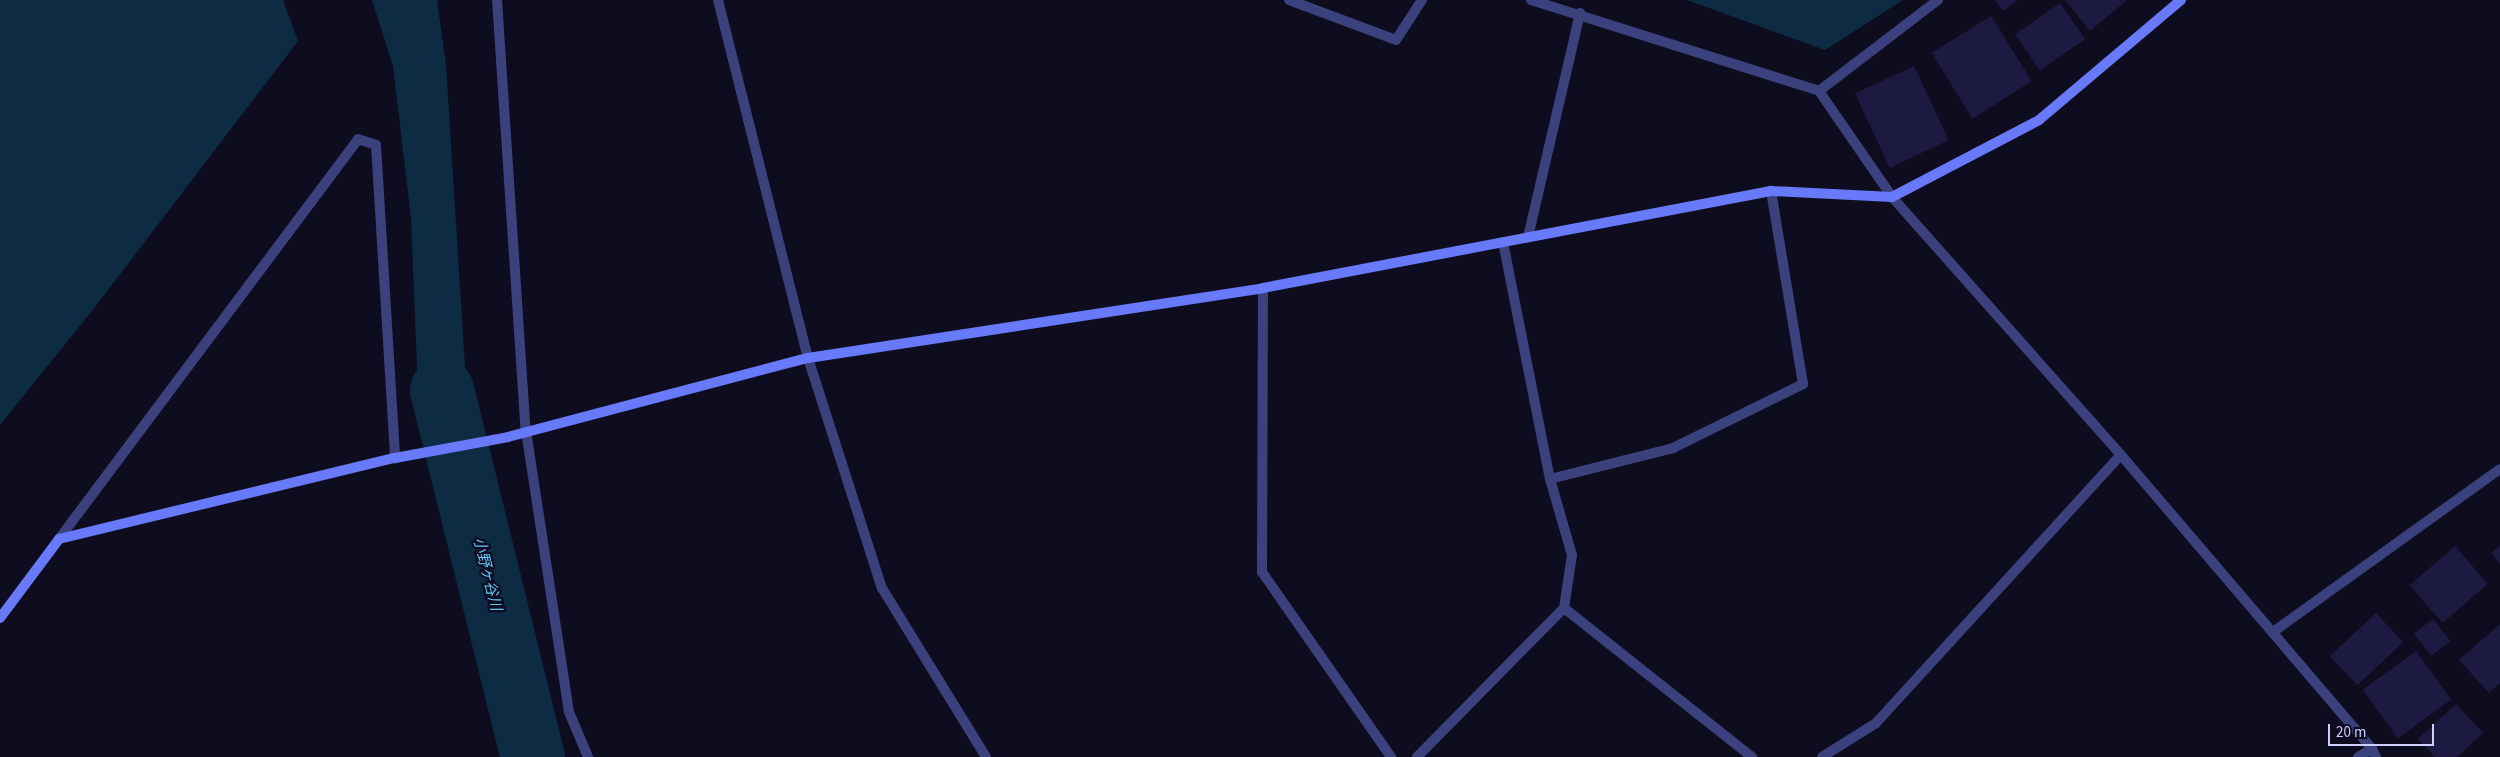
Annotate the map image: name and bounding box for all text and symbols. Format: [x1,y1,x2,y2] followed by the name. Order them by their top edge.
[469,535,505,613] water label: 小野ヶ谷川
[2330,714,2436,746] scale bar
[2336,722,2366,743] text: 20 m

